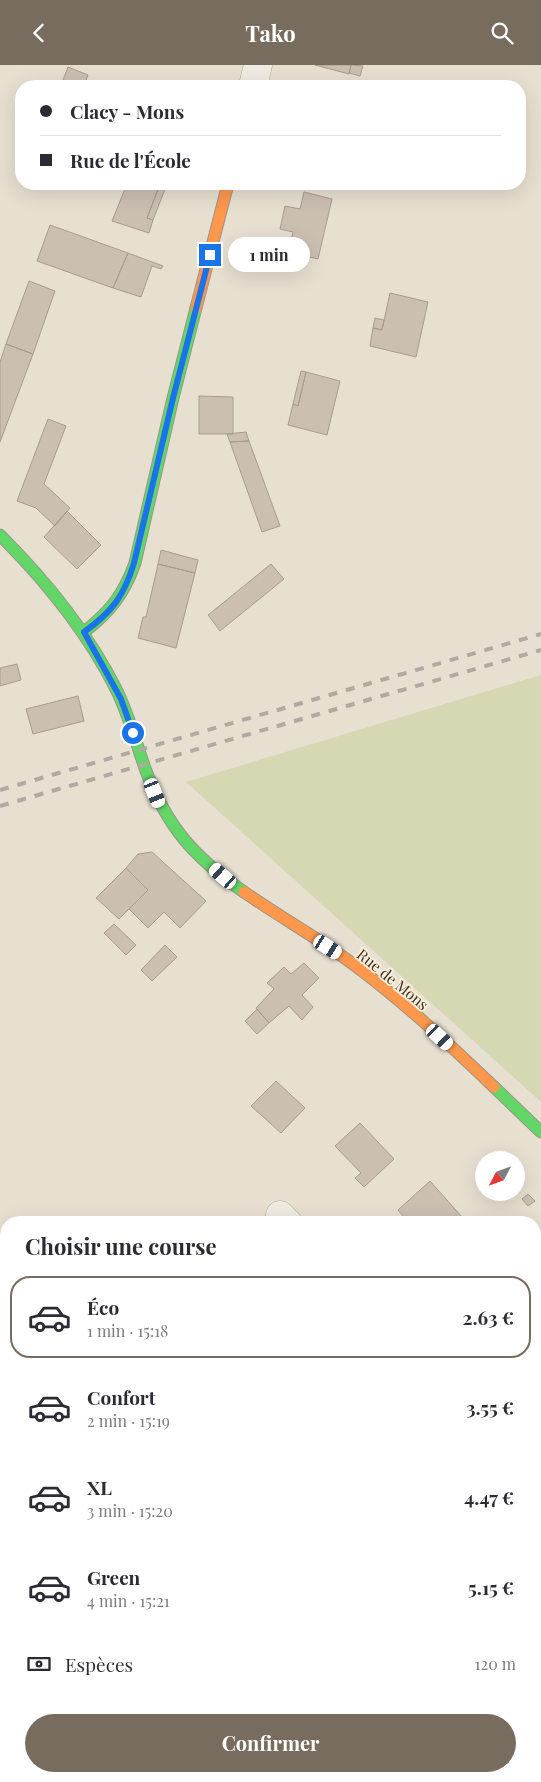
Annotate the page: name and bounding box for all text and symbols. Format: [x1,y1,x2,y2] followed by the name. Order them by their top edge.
[245,18,296,48] text: Tako
[25,19,53,47] icon: back
[488,19,516,47] icon: search
[70,98,184,124] text: Clacy - Mons
[70,147,191,173] text: Rue de l'École
[228,237,310,273] callout: 1 min
[199,244,221,266] route end
[249,244,289,265] text: 1 min
[122,722,144,744] route start
[142,776,167,810] car
[206,860,239,892] car
[311,933,344,961] car
[353,944,433,1014] street label: Rue de Mons
[423,1021,456,1053] car
[475,1151,525,1201] north arrow
[475,1151,525,1201] map controls
[25,1231,217,1261] text: Choisir une course
[87,1294,119,1320] text: Éco
[27,1295,72,1340] icon: car
[463,1304,514,1330] text: 2.63 €
[87,1320,168,1341] text: 1 min · 15:18
[87,1384,155,1410] text: Confort
[27,1385,72,1430] icon: car
[466,1394,514,1420] text: 3.55 €
[87,1410,170,1431] text: 2 min · 15:19
[87,1474,112,1500] text: XL
[27,1475,72,1520] icon: car
[464,1484,514,1510] text: 4.47 €
[87,1500,173,1521] text: 3 min · 15:20
[87,1564,140,1590] text: Green
[27,1565,72,1610] icon: car
[468,1574,514,1600] text: 5.15 €
[87,1590,170,1611] text: 4 min · 15:21
[25,1650,53,1678] icon: cash
[65,1651,133,1677] text: Espèces
[475,1653,516,1674] text: 120 m
[25,1714,516,1772] button: Confirmer

